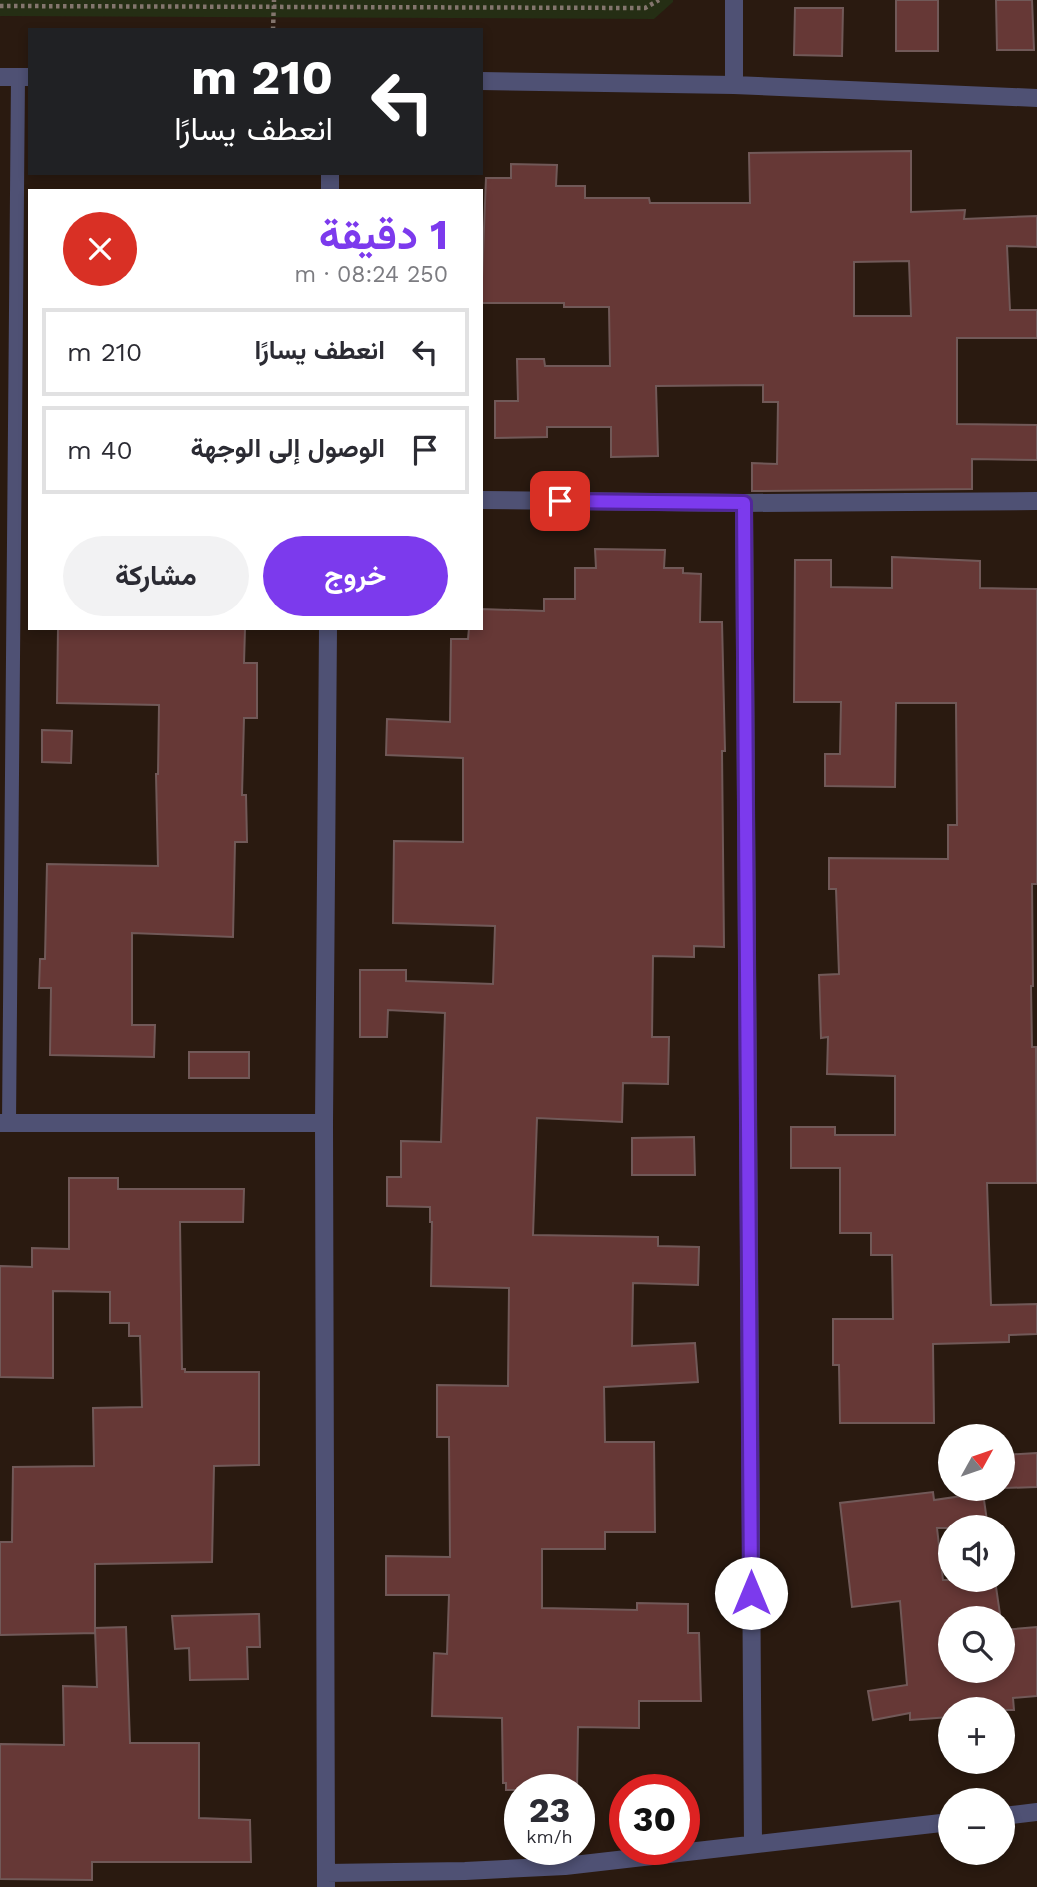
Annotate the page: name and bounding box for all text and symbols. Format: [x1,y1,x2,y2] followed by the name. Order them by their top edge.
[191,48,333,106] text: 210 m
[357,56,448,147] icon: left
[174,110,333,148] text: انعطف يسارًا
[319,210,448,259] text: 1 دقيقة
[63,212,137,286] button: close
[294,261,448,288] text: 250 m · 08:24
[406,333,444,371] icon: left
[255,335,385,365] text: انعطف يسارًا
[67,337,142,367] text: 210 m
[406,431,444,469] icon: arrive
[190,433,385,463] text: الوصول إلى الوجهة
[67,435,133,465] text: 40 m
[530,471,590,531] pin
[541,482,579,520] icon: arrive
[63,536,249,616] button: مشاركة
[263,536,448,616] button: خروج
[938,1424,1015,1502] north arrow
[938,1424,1015,1865] map controls
[938,1515,1015,1592] button: sound
[714,1556,788,1630] position arrow
[938,1606,1015,1683] button: search
[938,1697,1015,1774] button: +
[609,1774,700,1865] speed limit sign: 30
[938,1788,1015,1865] button: −
[529,1789,570,1831] text: 23
[526,1826,573,1847] text: km/h

